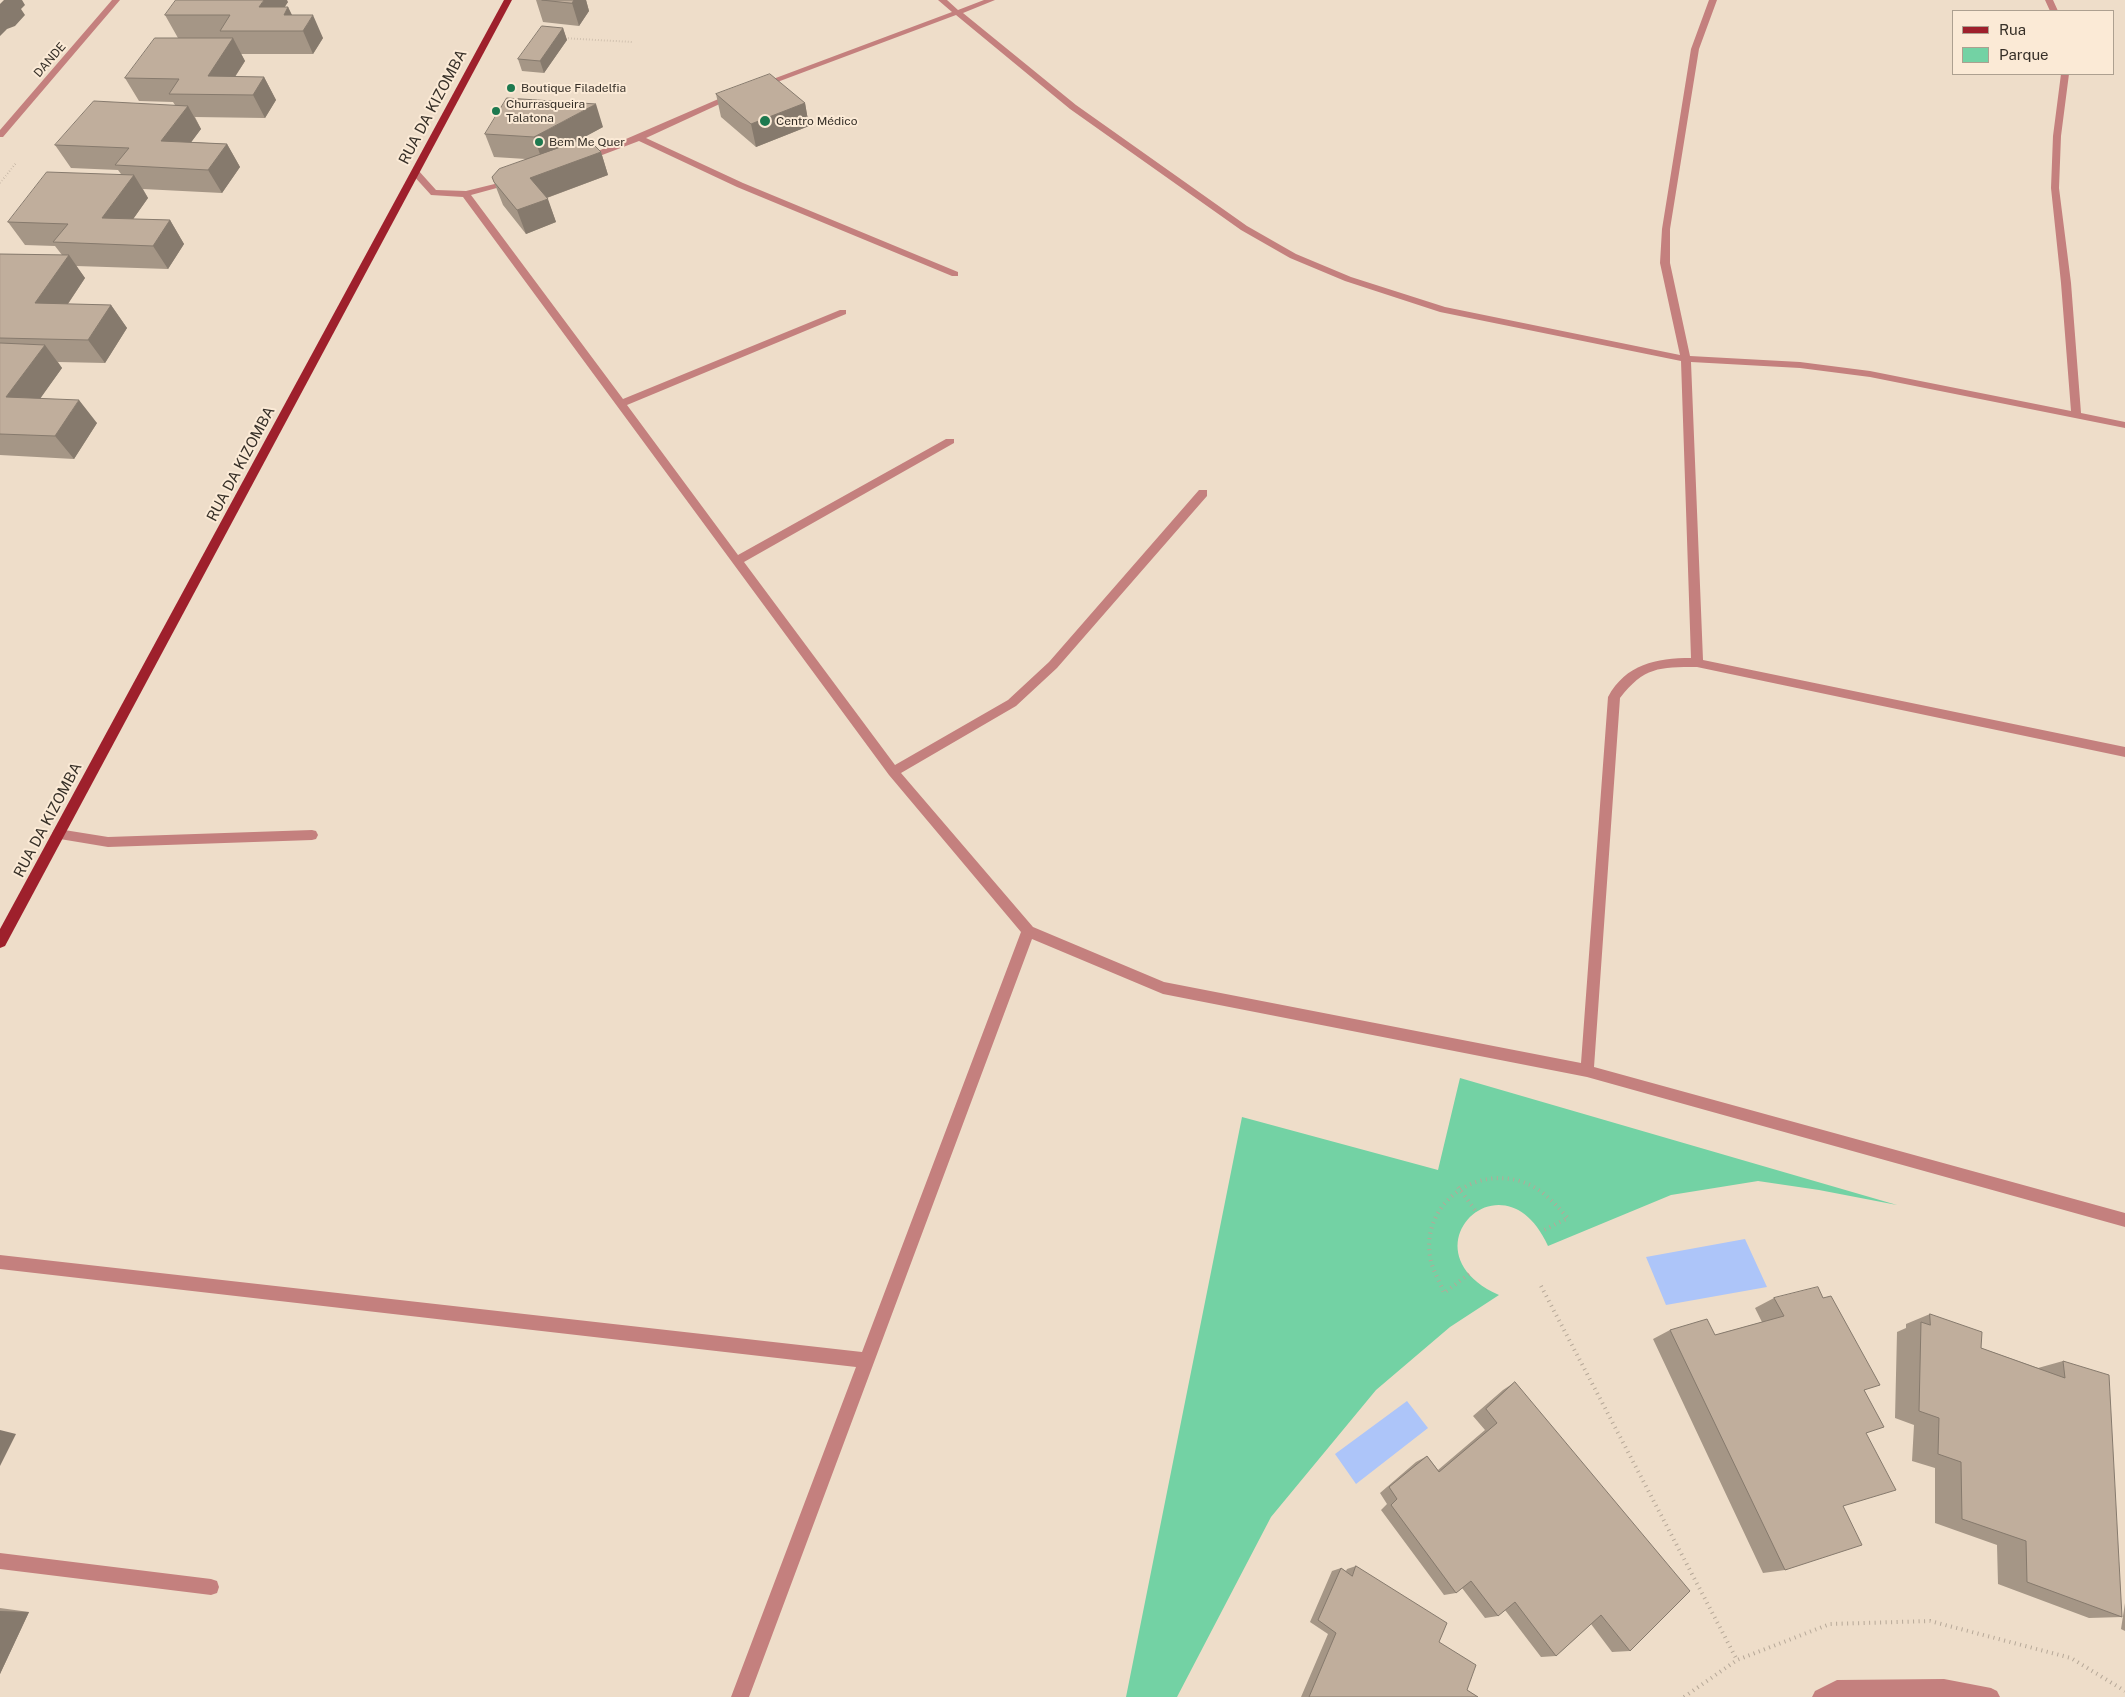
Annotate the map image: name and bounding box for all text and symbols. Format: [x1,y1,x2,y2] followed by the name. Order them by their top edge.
[1952,10,2115,75] legend
[1999,21,2026,38] text: Rua
[31,40,69,80] street label: DANDE
[1999,46,2049,63] text: Parque
[395,47,471,167] street label: RUA DA KIZOMBA
[521,81,626,95] place label: Boutique Filadelfia
[505,82,517,94] marker: Boutique Filadelfia
[506,97,585,125] place label: Churrasqueira Talatona
[490,105,502,117] marker: Churrasqueira Talatona
[758,114,772,128] marker: Centro Médico
[776,114,857,128] place label: Centro Médico
[549,135,625,149] place label: Bem Me Quer
[533,136,545,148] marker: Bem Me Quer
[203,404,279,524] street label: RUA DA KIZOMBA
[10,760,86,880] street label: RUA DA KIZOMBA

